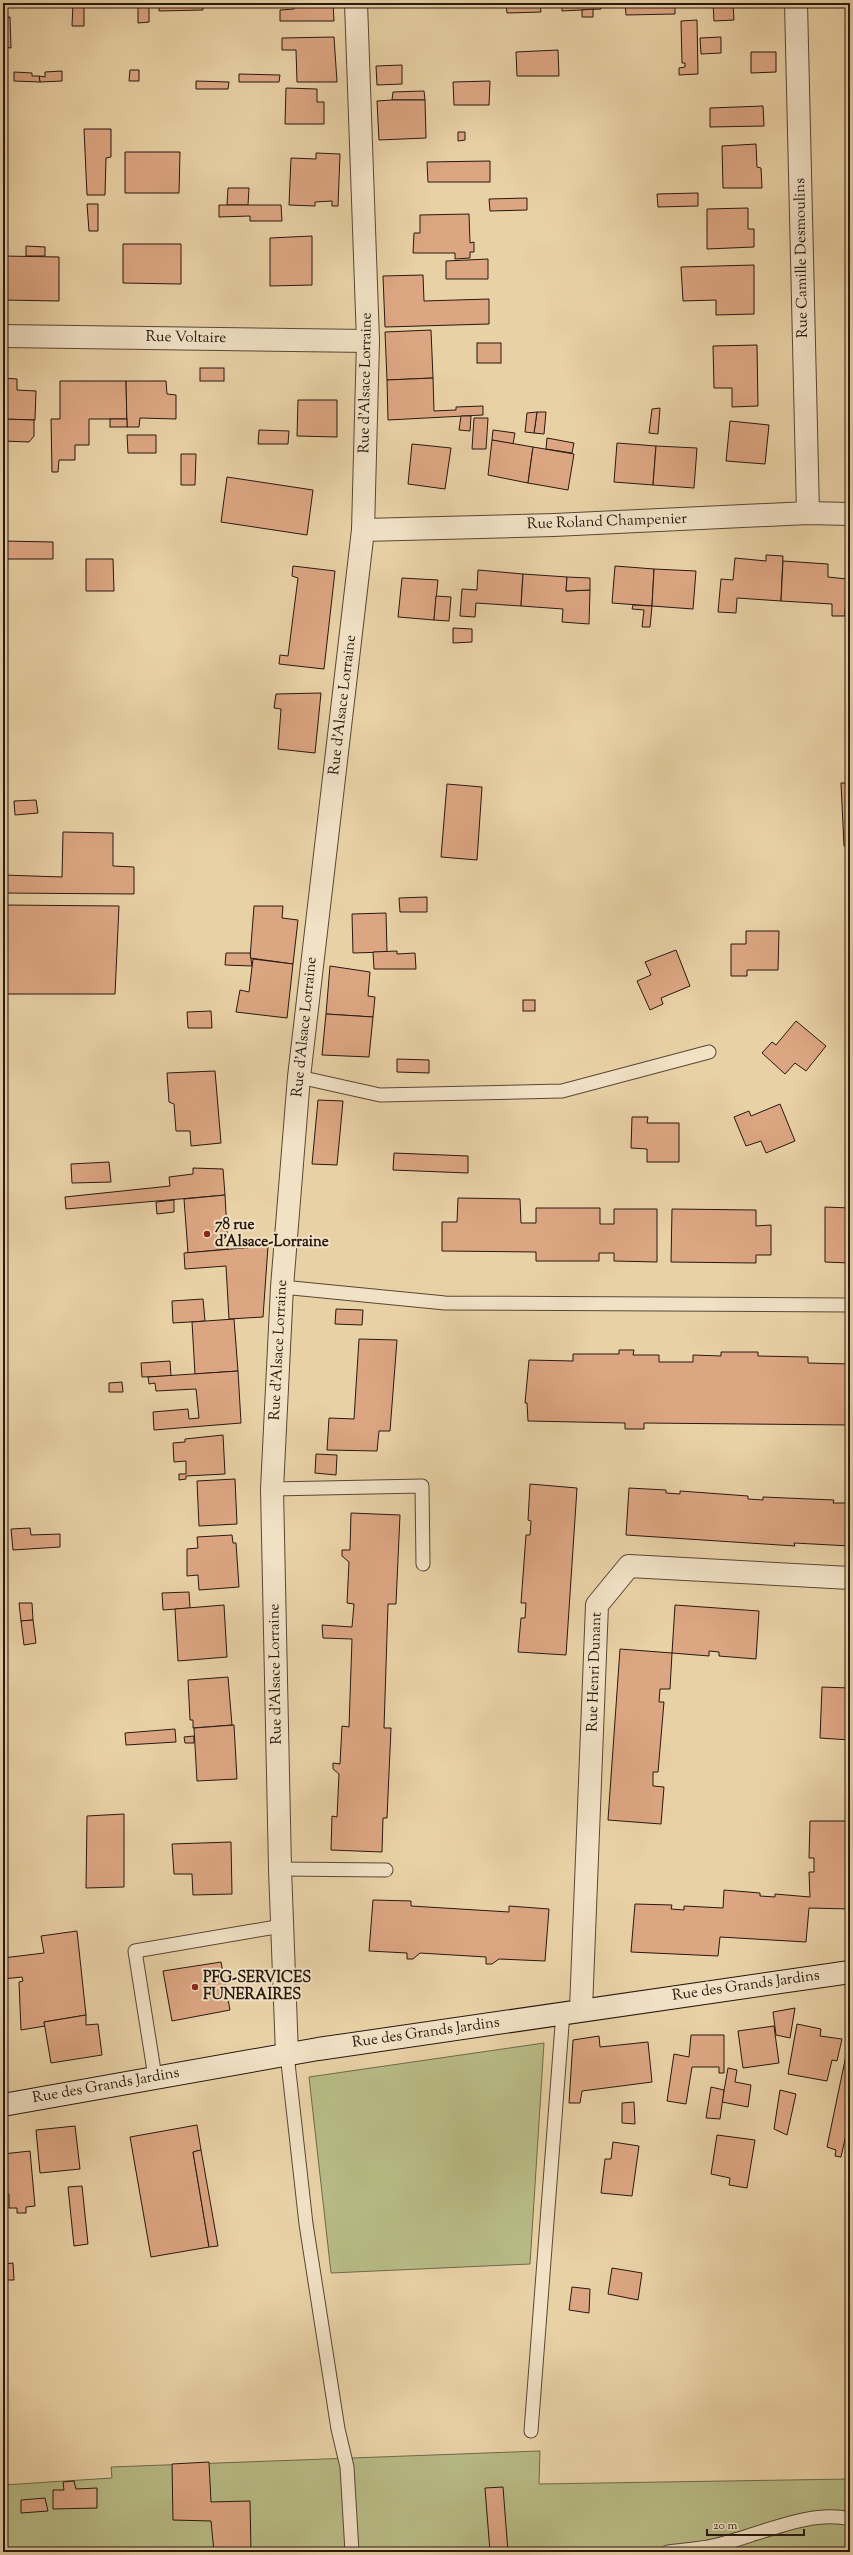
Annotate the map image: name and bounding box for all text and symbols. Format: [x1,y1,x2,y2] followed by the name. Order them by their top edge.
[790,178,814,338] street label: Rue Camille Desmoulins
[354,312,378,454] street label: Rue d'Alsace Lorraine
[145,327,227,349] street label: Rue Voltaire
[527,509,688,535] street label: Rue Roland Champenier
[324,634,362,776] street label: Rue d'Alsace Lorraine
[287,956,323,1098] street label: Rue d'Alsace Lorraine
[215,1215,329,1253] place label: 78 rue d'Alsace-Lorraine
[202,1229,212,1239] marker: 78 rue d'Alsace-Lorraine
[265,1279,293,1421] street label: Rue d'Alsace Lorraine
[264,1603,288,1745] street label: Rue d'Alsace Lorraine
[582,1612,608,1732] street label: Rue Henri Dunant
[671,1965,821,2007] street label: Rue des Grands Jardins
[203,1968,311,2006] place label: PFG-SERVICES FUNERAIRES
[190,1982,200,1992] marker: PFG-SERVICES FUNERAIRES
[351,2012,501,2054] street label: Rue des Grands Jardins
[31,2063,181,2109] street label: Rue des Grands Jardins
[707,2511,804,2537] scale bar
[713,2517,738,2535] text: 20 m

